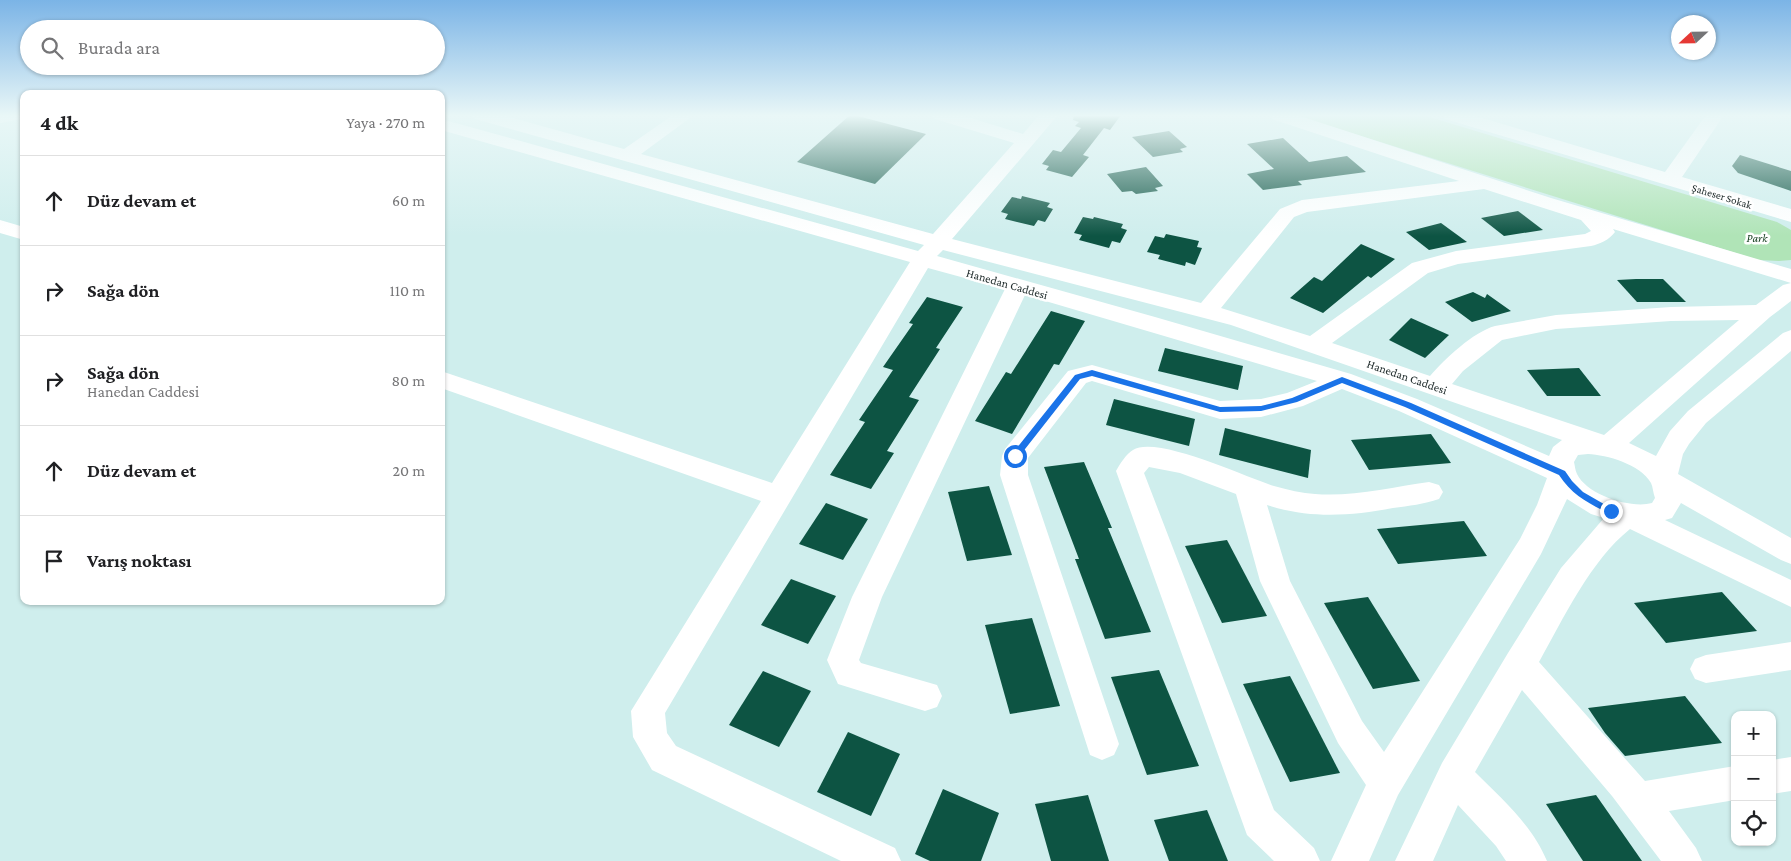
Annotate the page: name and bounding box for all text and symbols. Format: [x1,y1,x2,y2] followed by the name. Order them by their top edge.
[1671,15,1716,60] north arrow
[20,20,445,75] search box
[38,34,66,62] icon: search
[78,37,160,58] text: Burada ara
[40,111,78,135] text: 4 dk
[346,114,425,131] text: Yaya · 270 m
[1690,181,1754,212] street label: Şaheser Sokak
[40,187,68,215] icon: ahead
[87,190,196,211] text: Düz devam et
[392,192,425,209] text: 60 m
[1747,231,1768,245] park label: Park
[965,266,1049,302] street label: Hanedan Caddesi
[40,277,68,305] icon: right
[87,280,159,301] text: Sağa dön
[389,282,425,299] text: 110 m
[1365,357,1449,397] street label: Hanedan Caddesi
[87,362,159,383] text: Sağa dön
[40,367,68,395] icon: right
[391,372,425,389] text: 80 m
[87,383,199,400] text: Hanedan Caddesi
[1004,445,1027,468] route start
[40,457,68,485] icon: ahead
[87,460,196,481] text: Düz devam et
[392,462,425,479] text: 20 m
[1600,500,1623,523] route end
[40,547,68,575] icon: arrive
[87,550,192,571] text: Varış noktası
[1731,711,1776,846] map controls
[1731,711,1776,756] button: +
[1731,756,1776,801] button: −
[1731,801,1776,846] button: locate

